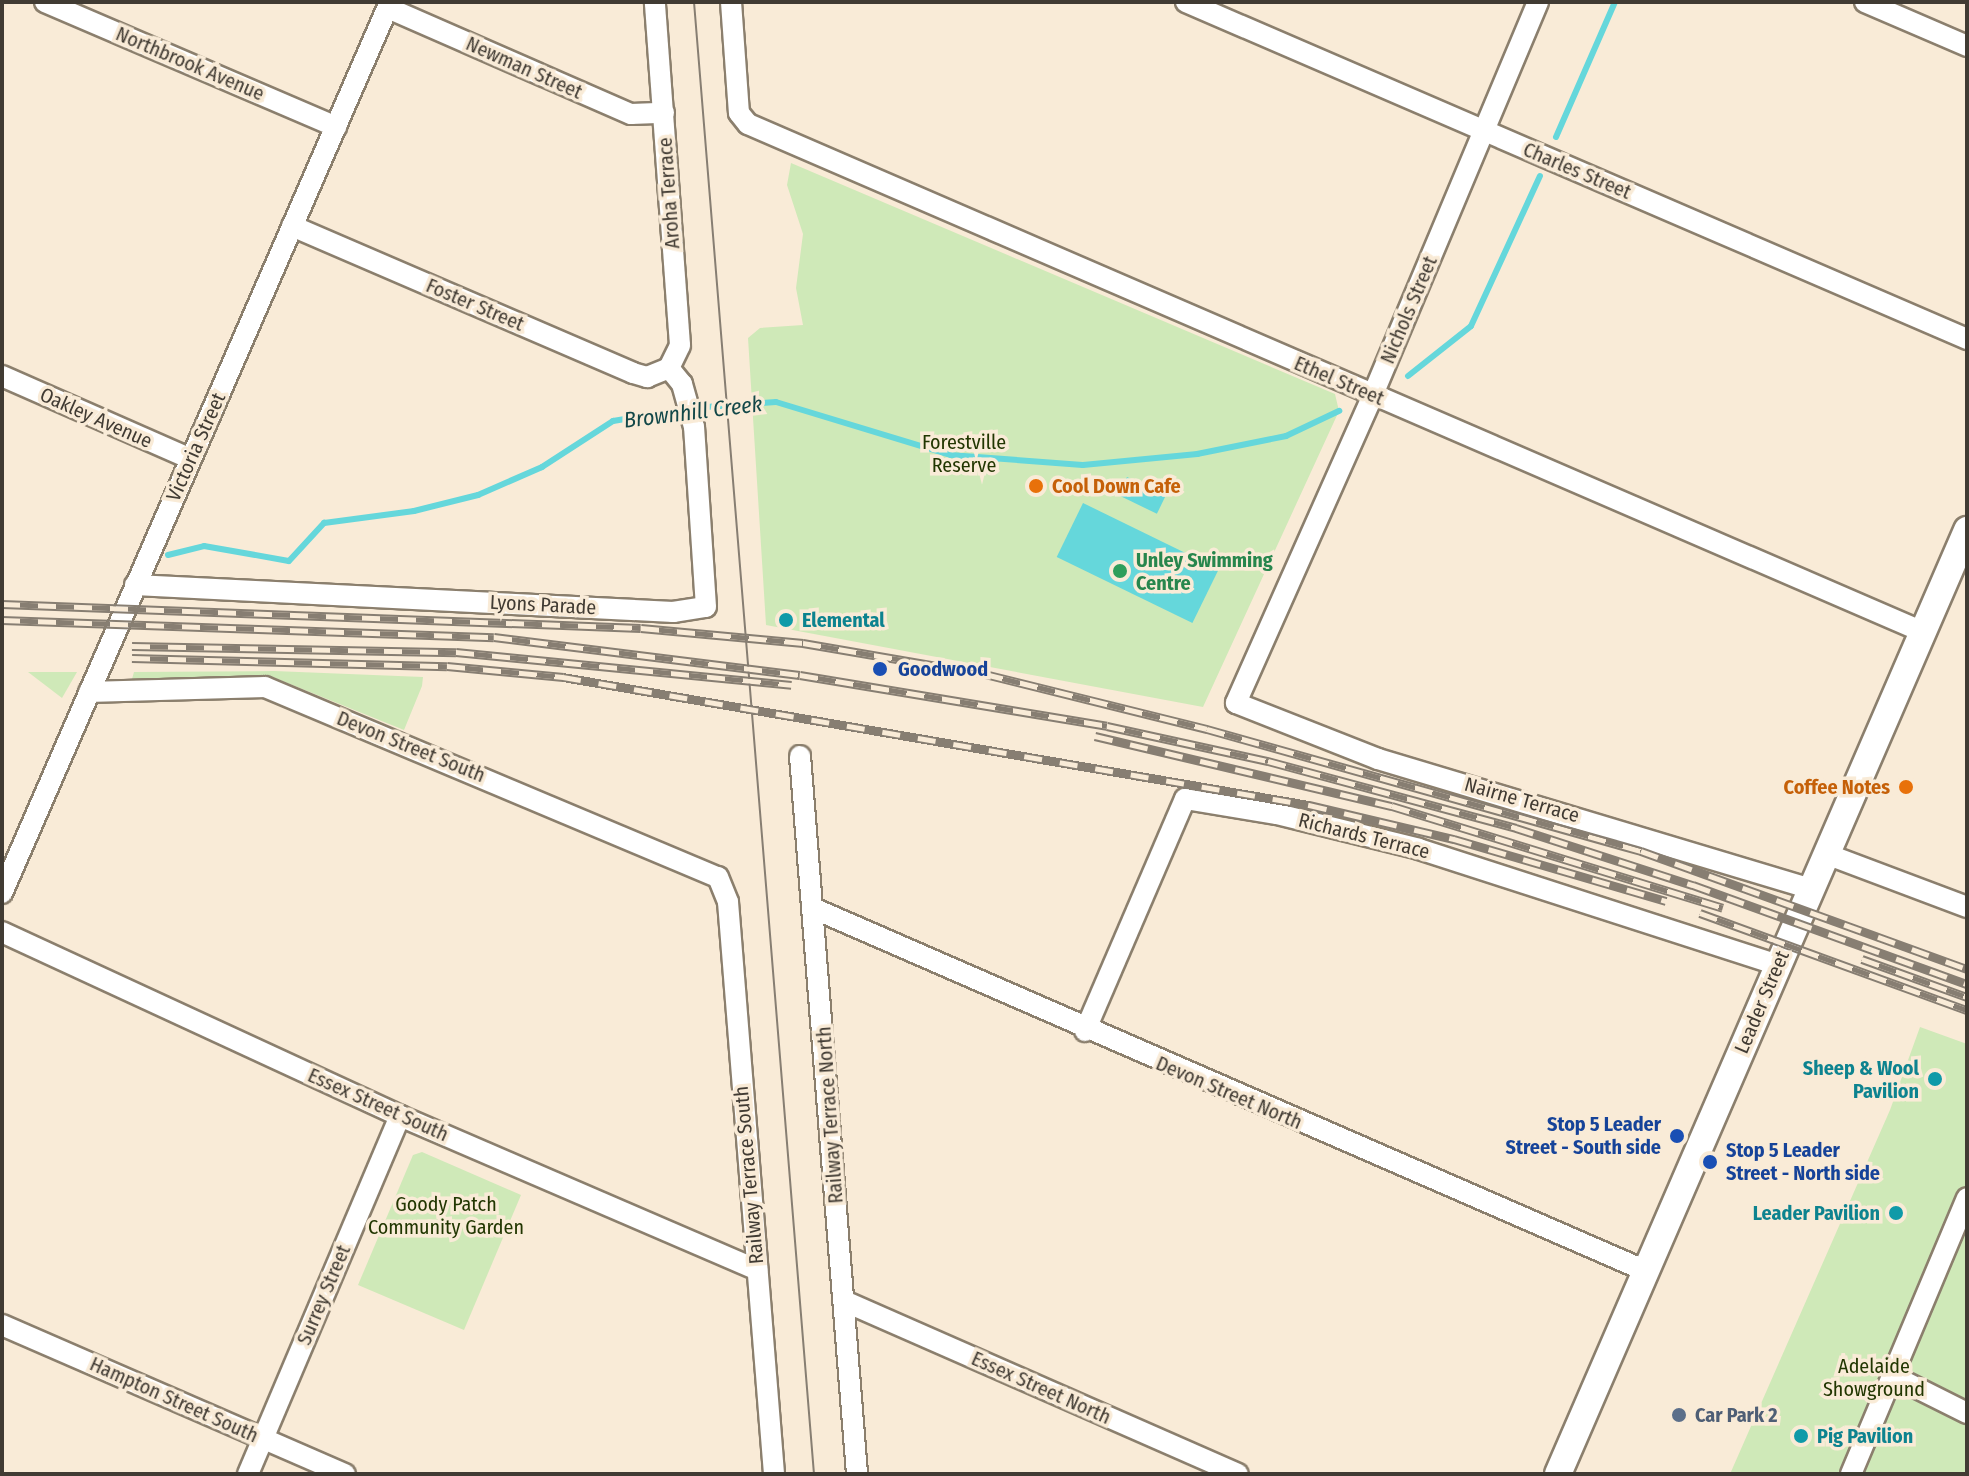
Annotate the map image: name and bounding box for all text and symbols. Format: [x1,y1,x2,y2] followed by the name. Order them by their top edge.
[112,22,268,106] street label: Northbrook Avenue
[462,32,586,104] street label: Newman Street
[653,136,685,250] street label: Aroha Terrace
[1519,138,1635,204] street label: Charles Street
[1376,253,1442,367] street label: Nichols Street
[422,274,528,336] street label: Foster Street
[1290,351,1388,411] street label: Ethel Street
[36,383,156,453] street label: Oakley Avenue
[161,389,231,505] street label: Victoria Street
[622,390,764,434] water label: Brownhill Creek
[922,431,1006,478] park label: Forestville Reserve
[1052,474,1181,498] place label: Cool Down Cafe
[1027,477,1045,495] marker: Cool Down Cafe
[1136,548,1273,595] place label: Unley Swimming Centre
[1111,562,1129,580] marker: Unley Swimming Centre
[489,590,597,620] street label: Lyons Parade
[802,608,885,632] place label: Elemental
[777,611,795,629] marker: Elemental
[898,657,988,681] place label: Goodwood
[869,658,891,680] marker: Goodwood
[333,706,489,788] street label: Devon Street South
[1462,772,1582,828] street label: Nairne Terrace
[1784,775,1890,799] place label: Coffee Notes
[1897,778,1915,796] marker: Coffee Notes
[1296,808,1432,864] street label: Richards Terrace
[1730,947,1794,1057] street label: Leader Street
[812,1026,848,1204] street label: Railway Terrace North
[1152,1051,1306,1135] street label: Devon Street North
[1803,1056,1919,1103] place label: Sheep & Wool Pavilion
[304,1063,452,1147] street label: Essex Street South
[1926,1070,1944,1088] marker: Sheep & Wool Pavilion
[729,1085,769,1265] street label: Railway Terrace South
[1506,1112,1661,1159] place label: Stop 5 Leader Street - South side
[1668,1127,1686,1145] marker: Stop 5 Leader Street - South side
[1726,1138,1880,1185] place label: Stop 5 Leader Street - North side
[1701,1153,1719,1171] marker: Stop 5 Leader Street - North side
[368,1192,524,1239] park label: Goody Patch Community Garden
[1753,1201,1880,1225] place label: Leader Pavilion
[1887,1204,1905,1222] marker: Leader Pavilion
[292,1241,356,1349] street label: Surrey Street
[968,1347,1114,1429] street label: Essex Street North
[86,1352,262,1448] street label: Hampton Street South
[1823,1355,1925,1402] park label: Adelaide Showground
[1695,1403,1777,1427] place label: Car Park 2
[1670,1406,1688,1424] marker: Car Park 2
[1817,1424,1913,1448] place label: Pig Pavilion
[1792,1427,1810,1445] marker: Pig Pavilion

